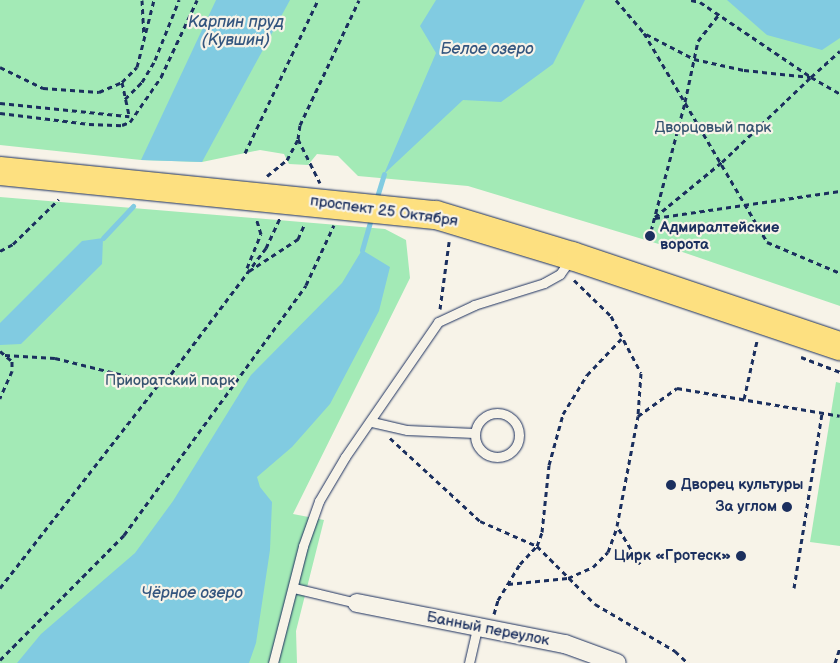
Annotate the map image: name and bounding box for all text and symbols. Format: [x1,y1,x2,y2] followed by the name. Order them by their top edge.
[188,13,284,51] water label: Карпин пруд (Кувшин)
[440,40,534,60] water label: Белое озеро
[655,119,771,137] park label: Дворцовый парк
[309,192,459,230] street label: проспект 25 Октября
[660,218,779,253] place label: Адмиралтейские ворота
[644,230,656,242] marker: Адмиралтейские ворота
[105,372,235,390] park label: Приоратский парк
[681,476,803,494] place label: Дворец культуры
[665,479,677,491] marker: Дворец культуры
[715,498,777,516] place label: За углом
[781,501,793,513] marker: За углом
[614,547,731,565] place label: Цирк «Гротеск»
[735,550,747,562] marker: Цирк «Гротеск»
[141,584,243,604] water label: Чёрное озеро
[425,608,551,650] street label: Банный переулок

